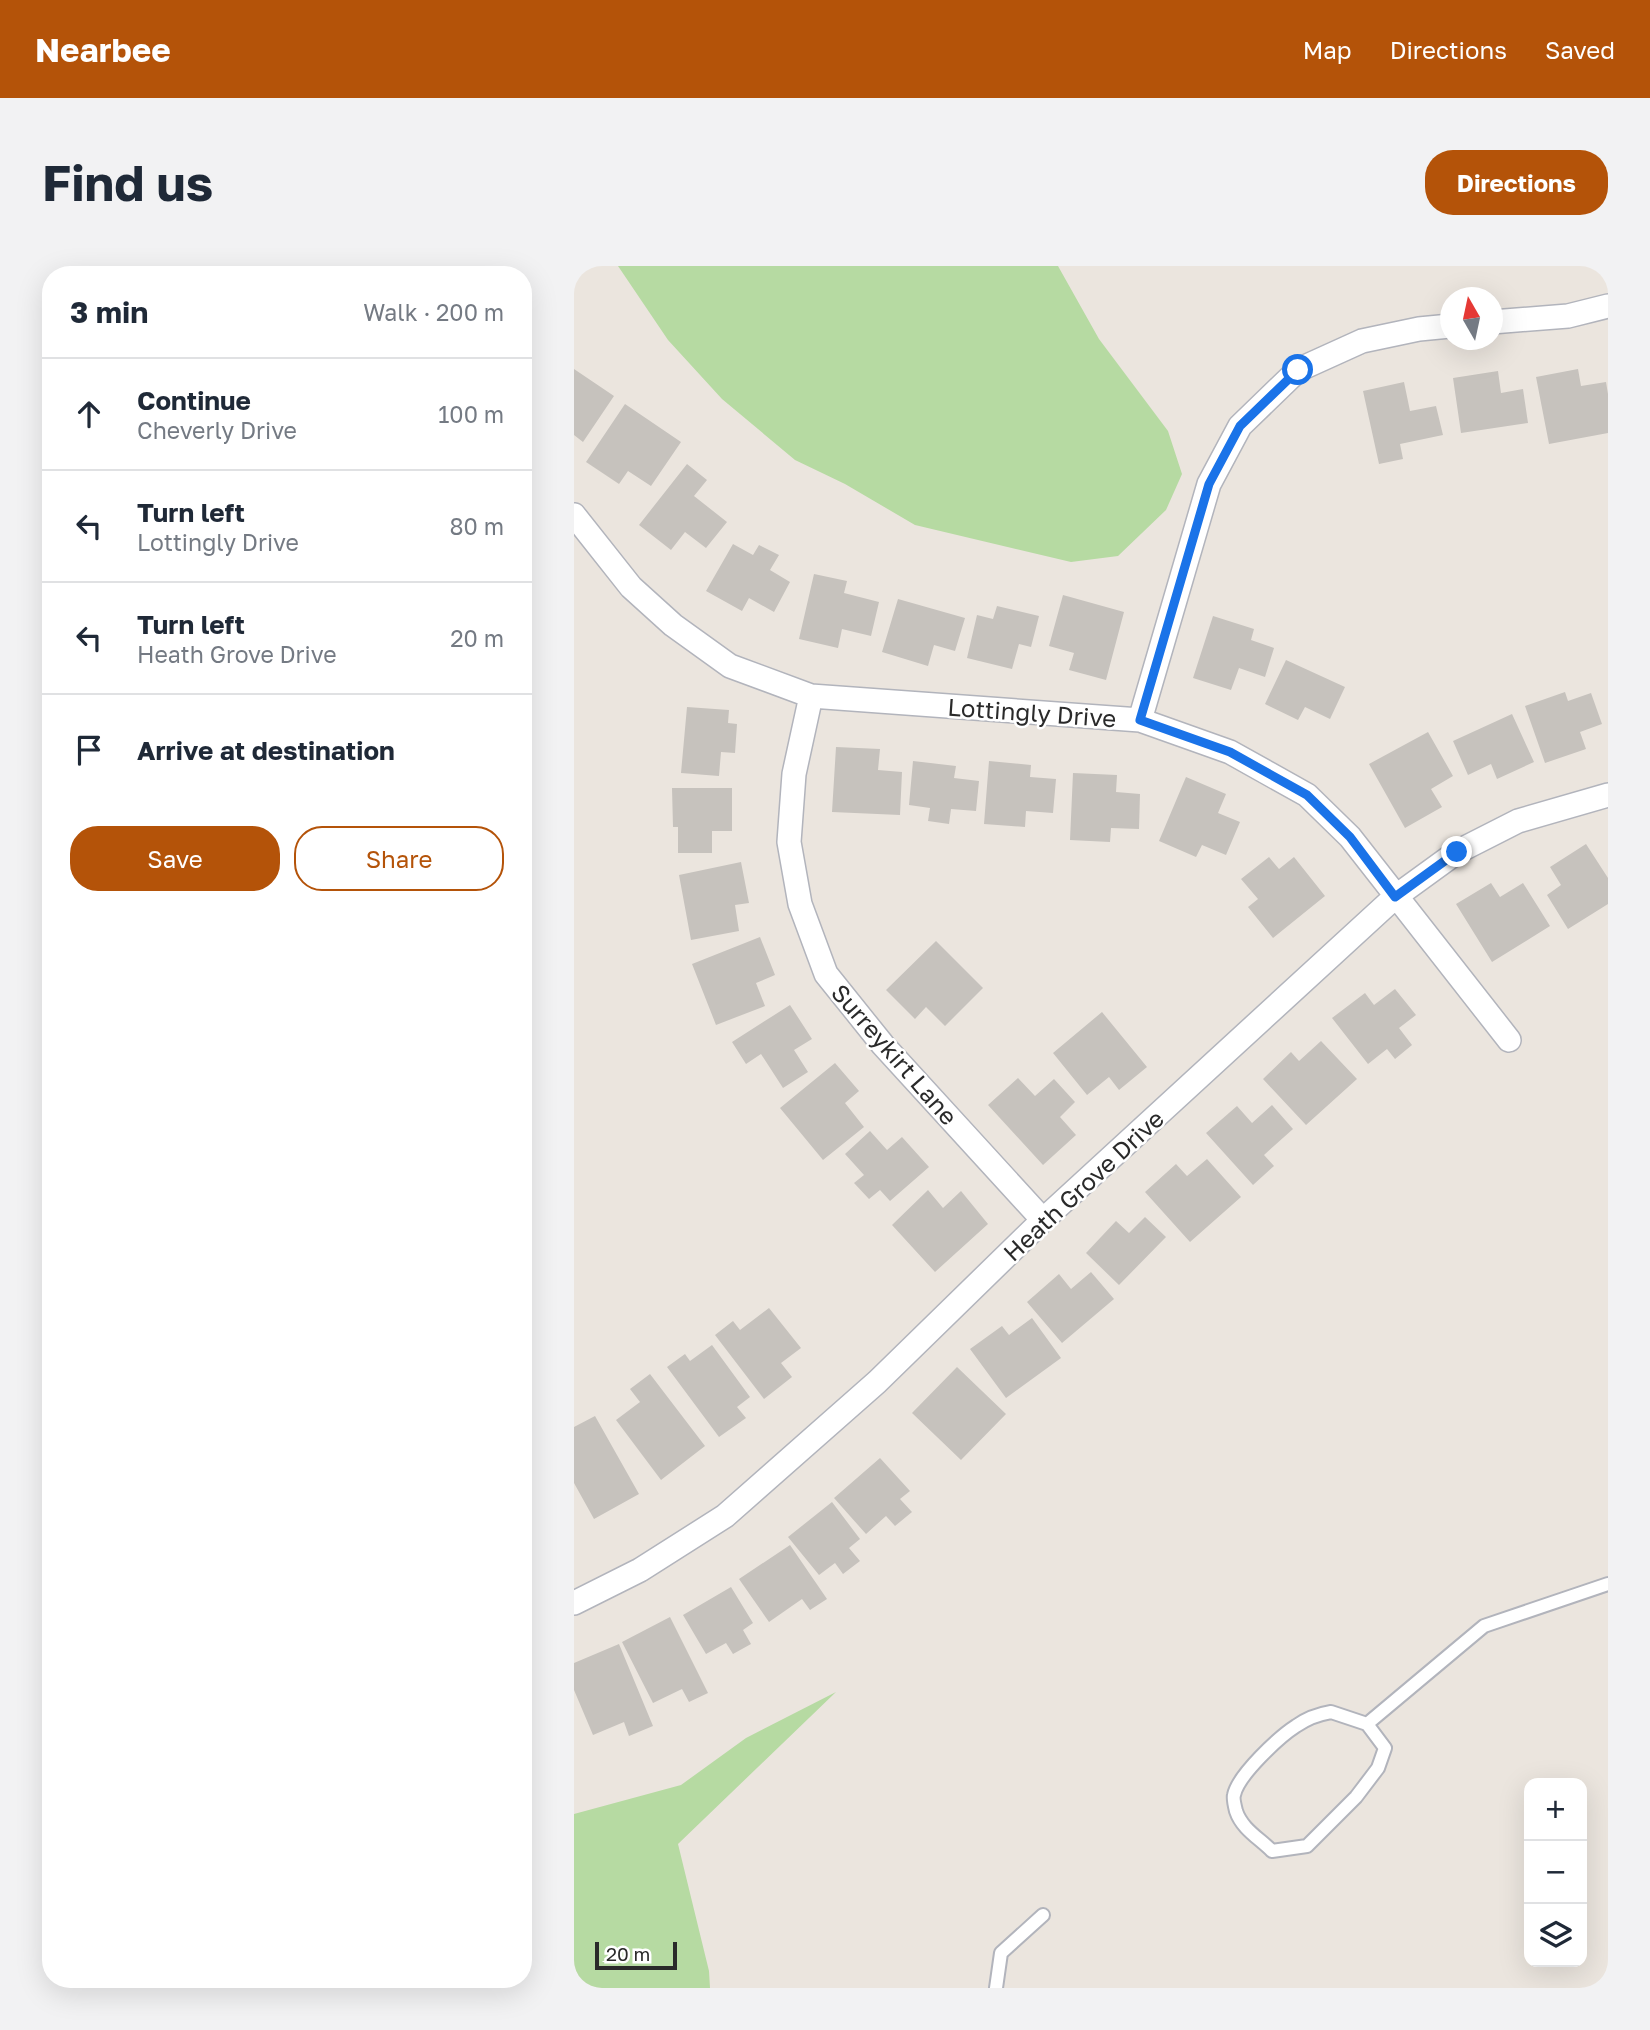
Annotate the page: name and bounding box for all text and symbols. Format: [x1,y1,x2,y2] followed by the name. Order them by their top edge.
[35,30,171,69] text: Nearbee
[1303,35,1352,64] text: Map
[1390,35,1507,64] text: Directions
[1545,35,1615,64] text: Saved
[1425,150,1608,215] button: Directions
[42,153,213,212] text: Find us
[1440,287,1503,350] north arrow
[70,294,148,330] text: 3 min
[363,298,504,326] text: Walk · 200 m
[1282,354,1313,385] route start
[137,385,251,416] text: Continue
[70,395,108,433] icon: ahead
[438,400,504,428] text: 100 m
[137,416,297,444] text: Cheverly Drive
[137,497,245,528] text: Turn left
[70,507,108,545] icon: left
[450,512,504,540] text: 80 m
[137,528,299,556] text: Lottingly Drive
[137,609,245,640] text: Turn left
[70,619,108,657] icon: left
[450,624,504,652] text: 20 m
[137,640,336,668] text: Heath Grove Drive
[947,692,1117,732] street label: Lottingly Drive
[70,731,108,769] icon: arrive
[137,735,395,766] text: Arrive at destination
[70,826,280,891] button: Save
[294,826,504,891] button: Share
[1441,836,1472,867] route end
[826,978,964,1130] street label: Surreykirt Lane
[997,1103,1169,1267] street label: Heath Grove Drive
[1524,1778,1587,1967] map controls
[1524,1778,1587,1841] button: +
[1524,1841,1587,1904] button: −
[1524,1904,1587,1967] button: layers
[595,1939,677,1971] scale bar
[606,1942,650,1965] text: 20 m

